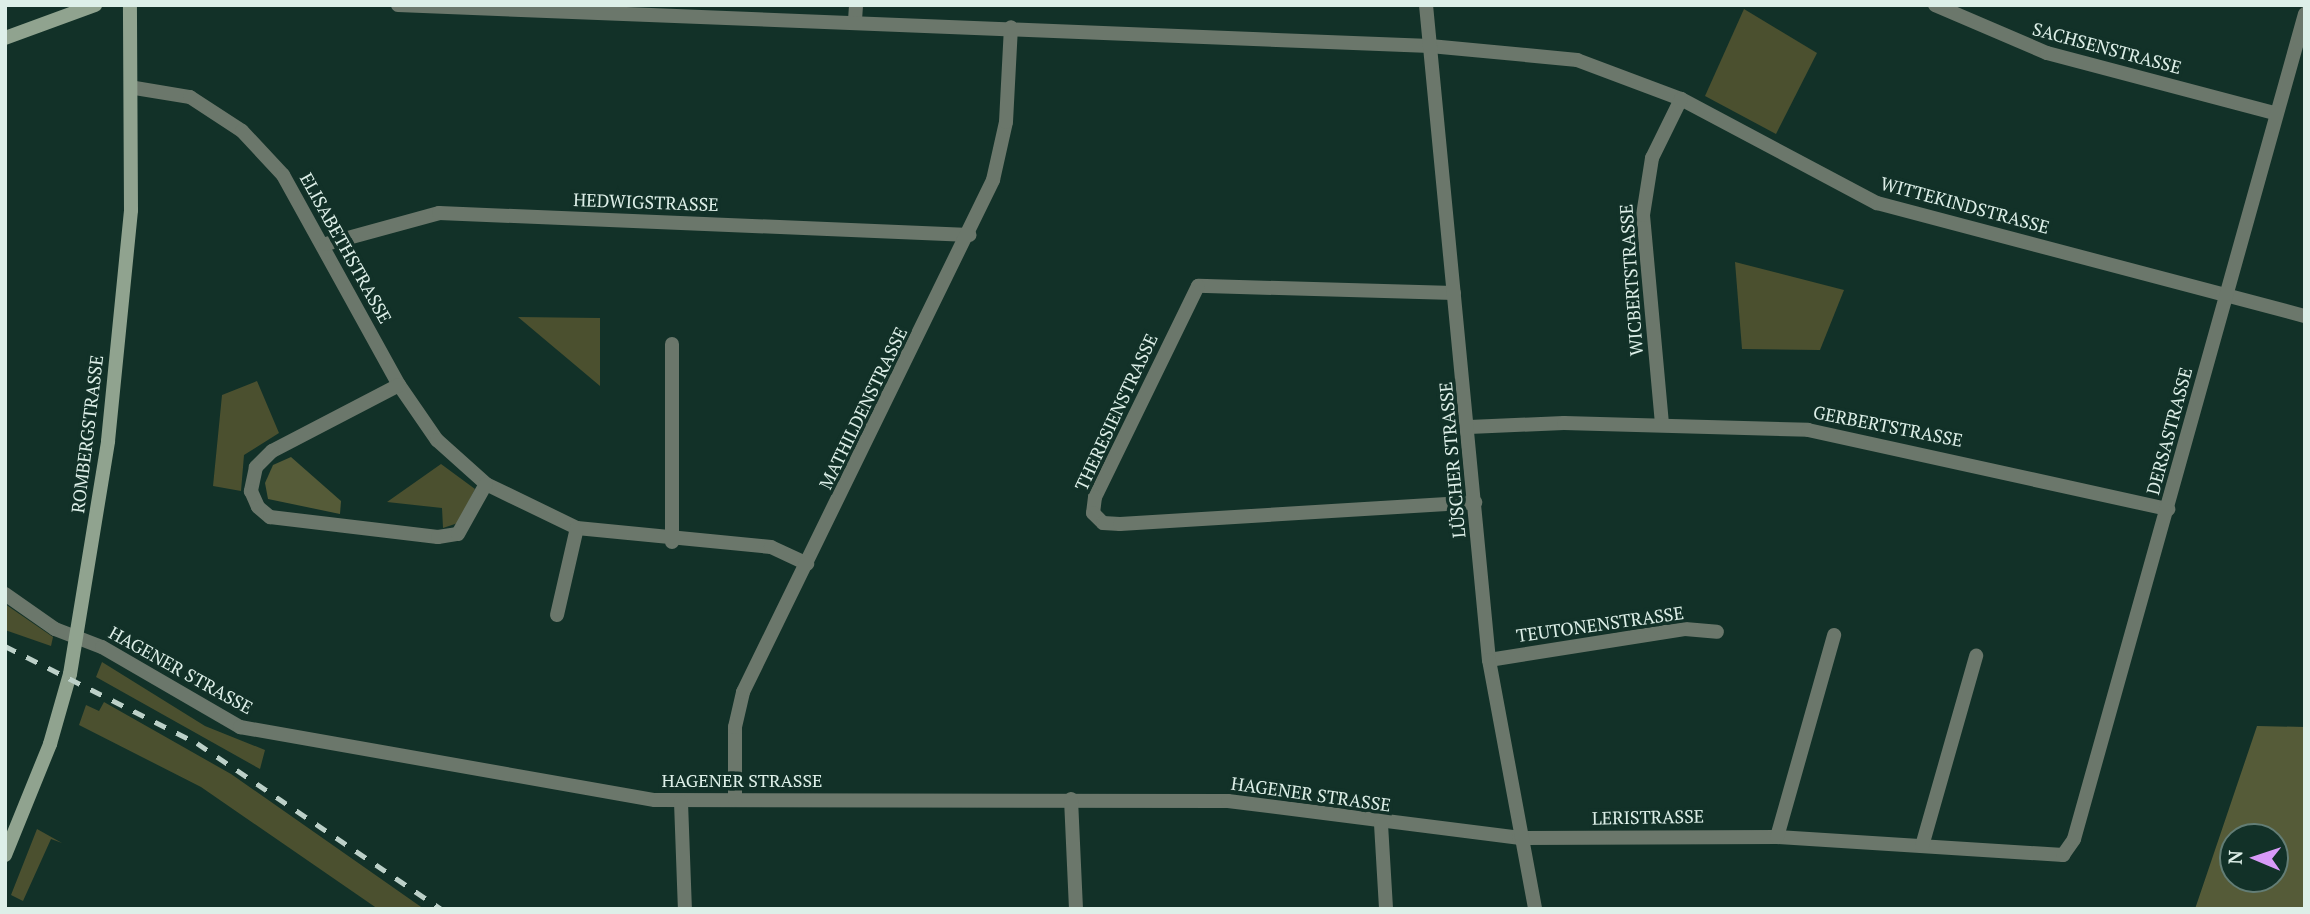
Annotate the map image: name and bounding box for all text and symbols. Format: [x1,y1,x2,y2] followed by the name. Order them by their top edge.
[2030,18,2184,78] street label: SACHSENSTRASSE
[296,169,396,327] street label: ELISABETHSTRASSE
[1878,172,2052,238] street label: WITTEKINDSTRASSE
[573,189,719,215] street label: HEDWIGSTRASSE
[1615,203,1647,357] street label: WICBERTSTRASSE
[814,323,912,493] street label: MATHILDENSTRASSE
[1070,330,1162,494] street label: THERESIENSTRASSE
[67,354,107,514] street label: ROMBERGSTRASSE
[2142,365,2196,497] street label: DERSASTRASSE
[1434,381,1470,539] street label: LÜSCHER STRASSE
[1811,401,1965,451] street label: GERBERTSTRASSE
[1515,602,1685,646] street label: TEUTONENSTRASSE
[105,622,257,718] street label: HAGENER STRASSE
[661,769,823,791] street label: HAGENER STRASSE
[1230,772,1392,816] street label: HAGENER STRASSE
[1592,805,1704,829] street label: LERISTRASSE
[2219,823,2289,893] north arrow
[2222,850,2247,865] text: N

